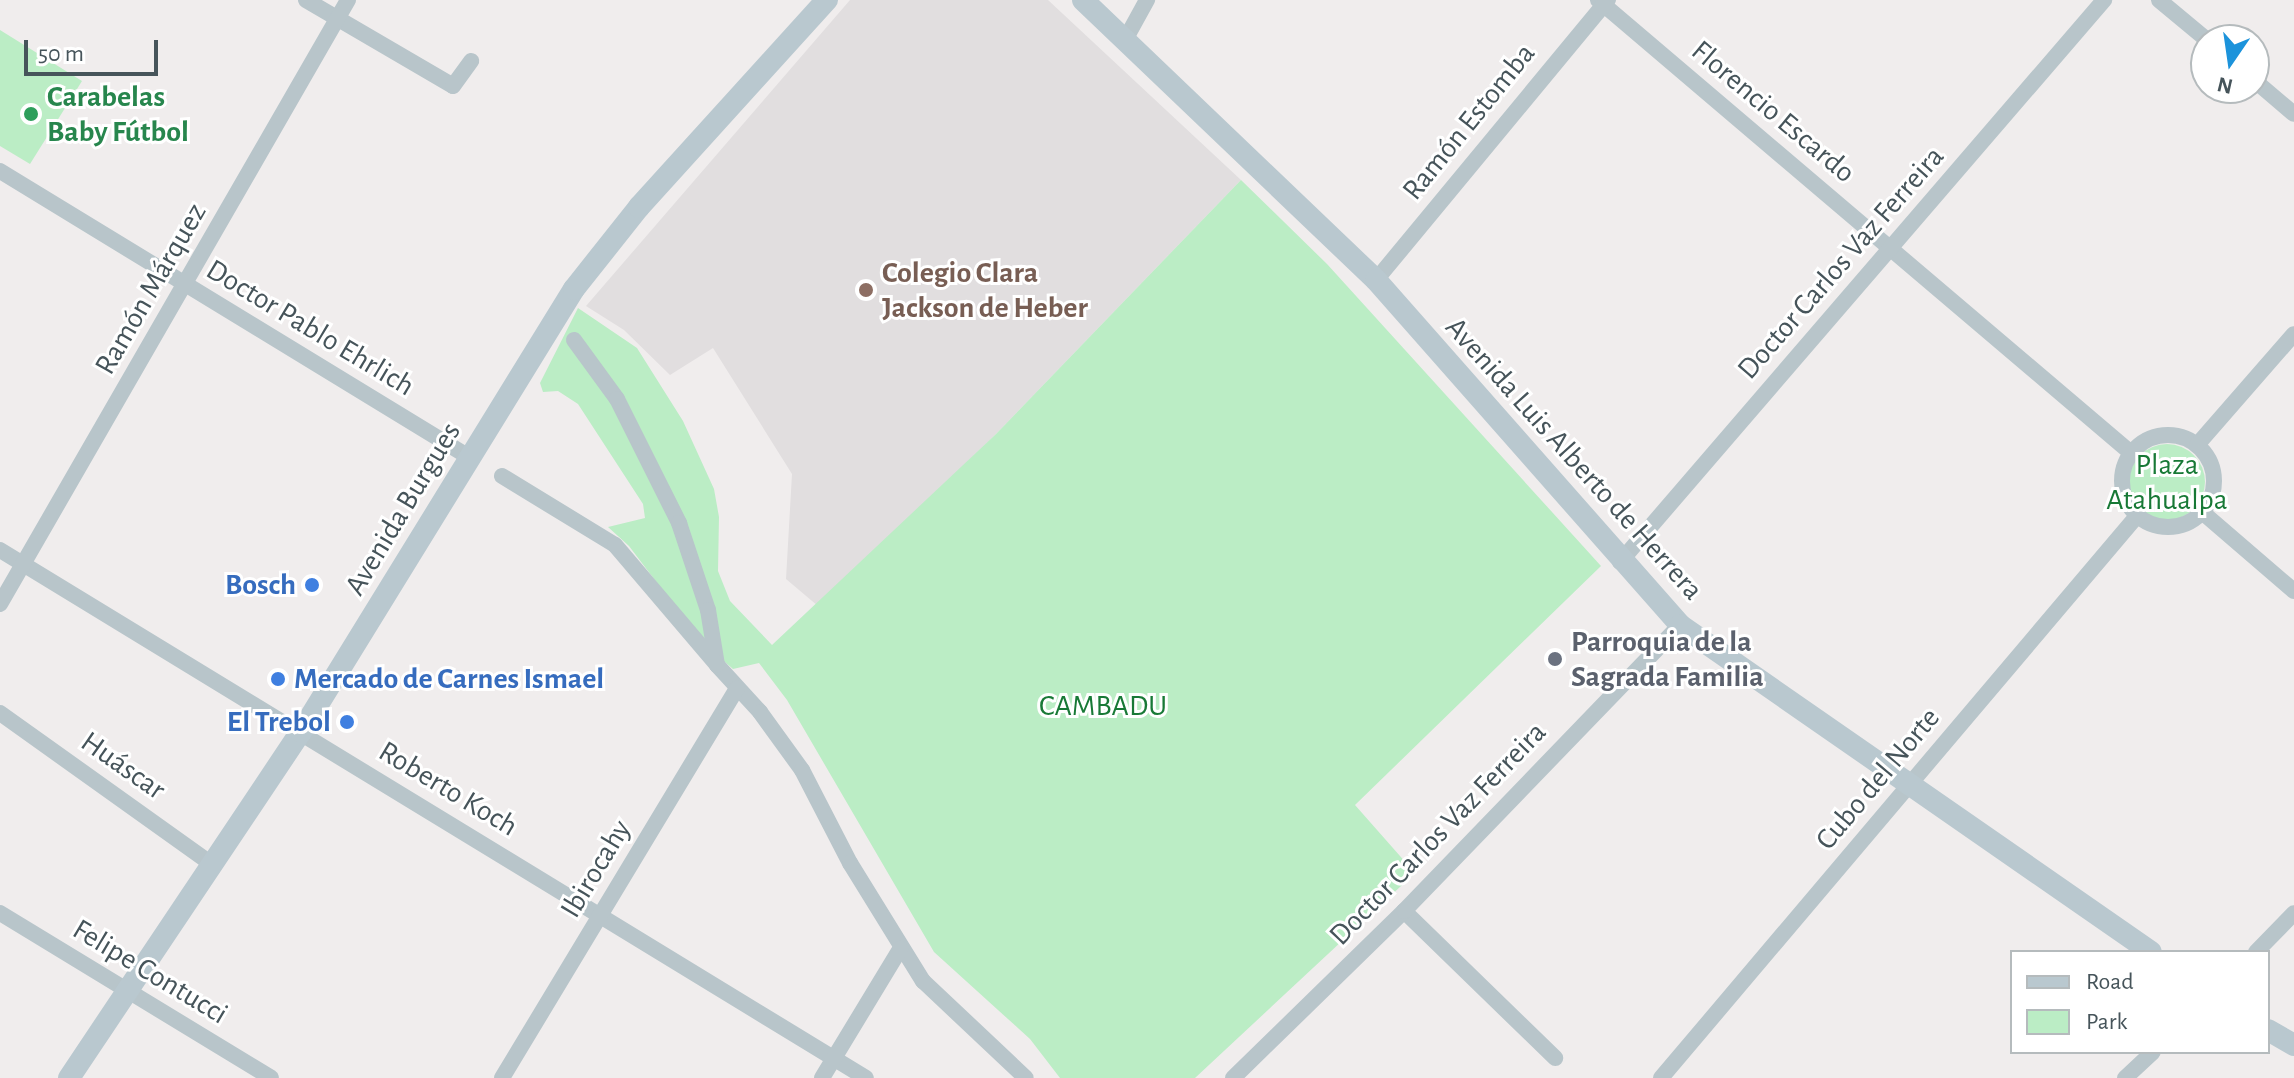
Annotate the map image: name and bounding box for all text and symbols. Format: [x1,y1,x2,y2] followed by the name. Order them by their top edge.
[28,24,162,74] scale bar
[2190,24,2270,104] north arrow
[1684,33,1862,191] street label: Florencio Escardo
[1395,36,1543,208] street label: Ramón Estomba
[38,42,84,66] text: 50 m
[2215,73,2235,98] text: N
[47,79,189,150] place label: Carabelas Baby Fútbol
[22,105,40,123] marker: Carabelas Baby Fútbol
[1730,139,1952,387] street label: Doctor Carlos Vaz Ferreira
[87,197,215,381] street label: Ramón Márquez
[199,252,421,404] street label: Doctor Pablo Ehrlich
[882,255,1088,326] place label: Colegio Clara Jackson de Heber
[857,281,875,299] marker: Colegio Clara Jackson de Heber
[1437,310,1711,608] street label: Avenida Luis Alberto de Herrera
[337,416,469,602] street label: Avenida Burgues
[2106,447,2228,518] park label: Plaza Atahualpa
[225,567,296,603] place label: Bosch
[303,576,321,594] marker: Bosch
[1571,624,1764,694] place label: Parroquia de la Sagrada Familia
[1546,650,1564,668] marker: Parroquia de la Sagrada Familia
[294,661,604,697] place label: Mercado de Carnes Ismael
[269,670,287,688] marker: Mercado de Carnes Ismael
[1039,688,1167,724] park label: CAMBADU
[1808,701,1948,857] street label: Cubo del Norte
[227,704,331,740] place label: El Trebol
[338,713,356,731] marker: El Trebol
[1322,715,1554,953] street label: Doctor Carlos Vaz Ferreira
[74,724,172,808] street label: Huáscar
[372,733,524,845] street label: Roberto Koch
[553,813,639,925] street label: Ibirocahy
[66,912,234,1032] street label: Felipe Contucci
[2010,950,2270,1054] legend
[2086,970,2134,994] text: Road
[2086,1010,2127,1034] text: Park

